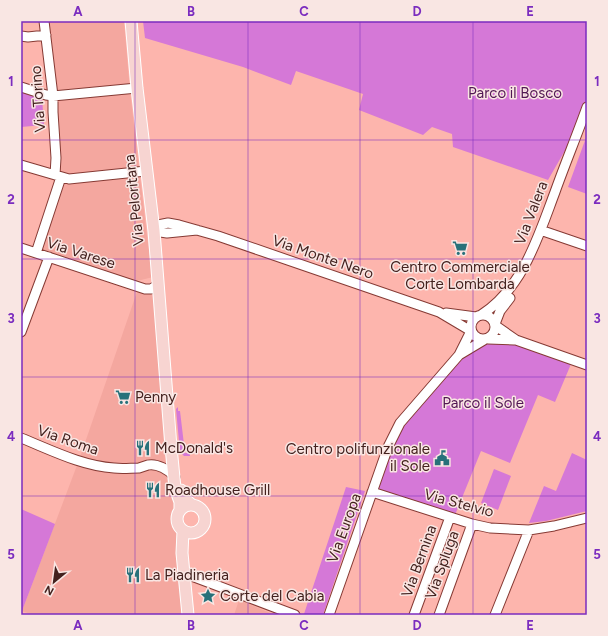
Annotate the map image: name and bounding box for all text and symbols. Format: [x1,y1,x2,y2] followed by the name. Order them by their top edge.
[73,4,83,19] text: A
[187,4,195,19] text: B
[299,4,309,19] text: C
[412,4,422,19] text: D
[526,4,534,19] text: E
[27,65,49,133] street label: Via Torino
[8,74,14,89] text: 1
[594,74,600,89] text: 1
[468,84,562,102] park label: Parco il Bosco
[120,153,148,247] street label: Via Peloritana
[511,179,551,247] street label: Via Valera
[7,192,15,207] text: 2
[593,192,601,207] text: 2
[270,231,376,283] street label: Via Monte Nero
[44,233,118,273] street label: Via Varese
[451,239,469,257] supermarket icon: Centro Commerciale Corte Lombarda
[390,258,530,293] place label: Centro Commerciale Corte Lombarda
[7,311,15,326] text: 3
[593,311,601,326] text: 3
[114,388,132,406] supermarket icon: Penny
[135,388,176,406] place label: Penny
[442,394,524,412] park label: Parco il Sole
[35,421,101,459] street label: Via Roma
[7,429,15,444] text: 4
[593,429,601,444] text: 4
[134,439,152,457] restaurant icon: McDonald's
[155,439,233,457] place label: McDonald's
[286,440,430,475] place label: Centro polifunzionale il Sole
[433,449,451,467] public building icon: Centro polifunzionale il Sole
[144,481,162,499] restaurant icon: Roadhouse Grill
[165,481,270,499] place label: Roadhouse Grill
[422,485,496,521] street label: Via Stelvio
[323,491,365,565] street label: Via Europa
[398,522,440,600] street label: Via Bernina
[421,528,463,602] street label: Via Spluga
[7,547,15,562] text: 5
[593,547,601,562] text: 5
[34,562,74,602] north arrow
[124,566,142,584] restaurant icon: La Piadineria
[145,566,229,584] place label: La Piadineria
[43,583,56,598] text: N
[199,587,217,605] place icon: Corte del Cabia
[220,587,324,605] place label: Corte del Cabia
[73,618,83,633] text: A
[187,618,195,633] text: B
[299,618,309,633] text: C
[412,618,422,633] text: D
[526,618,534,633] text: E

